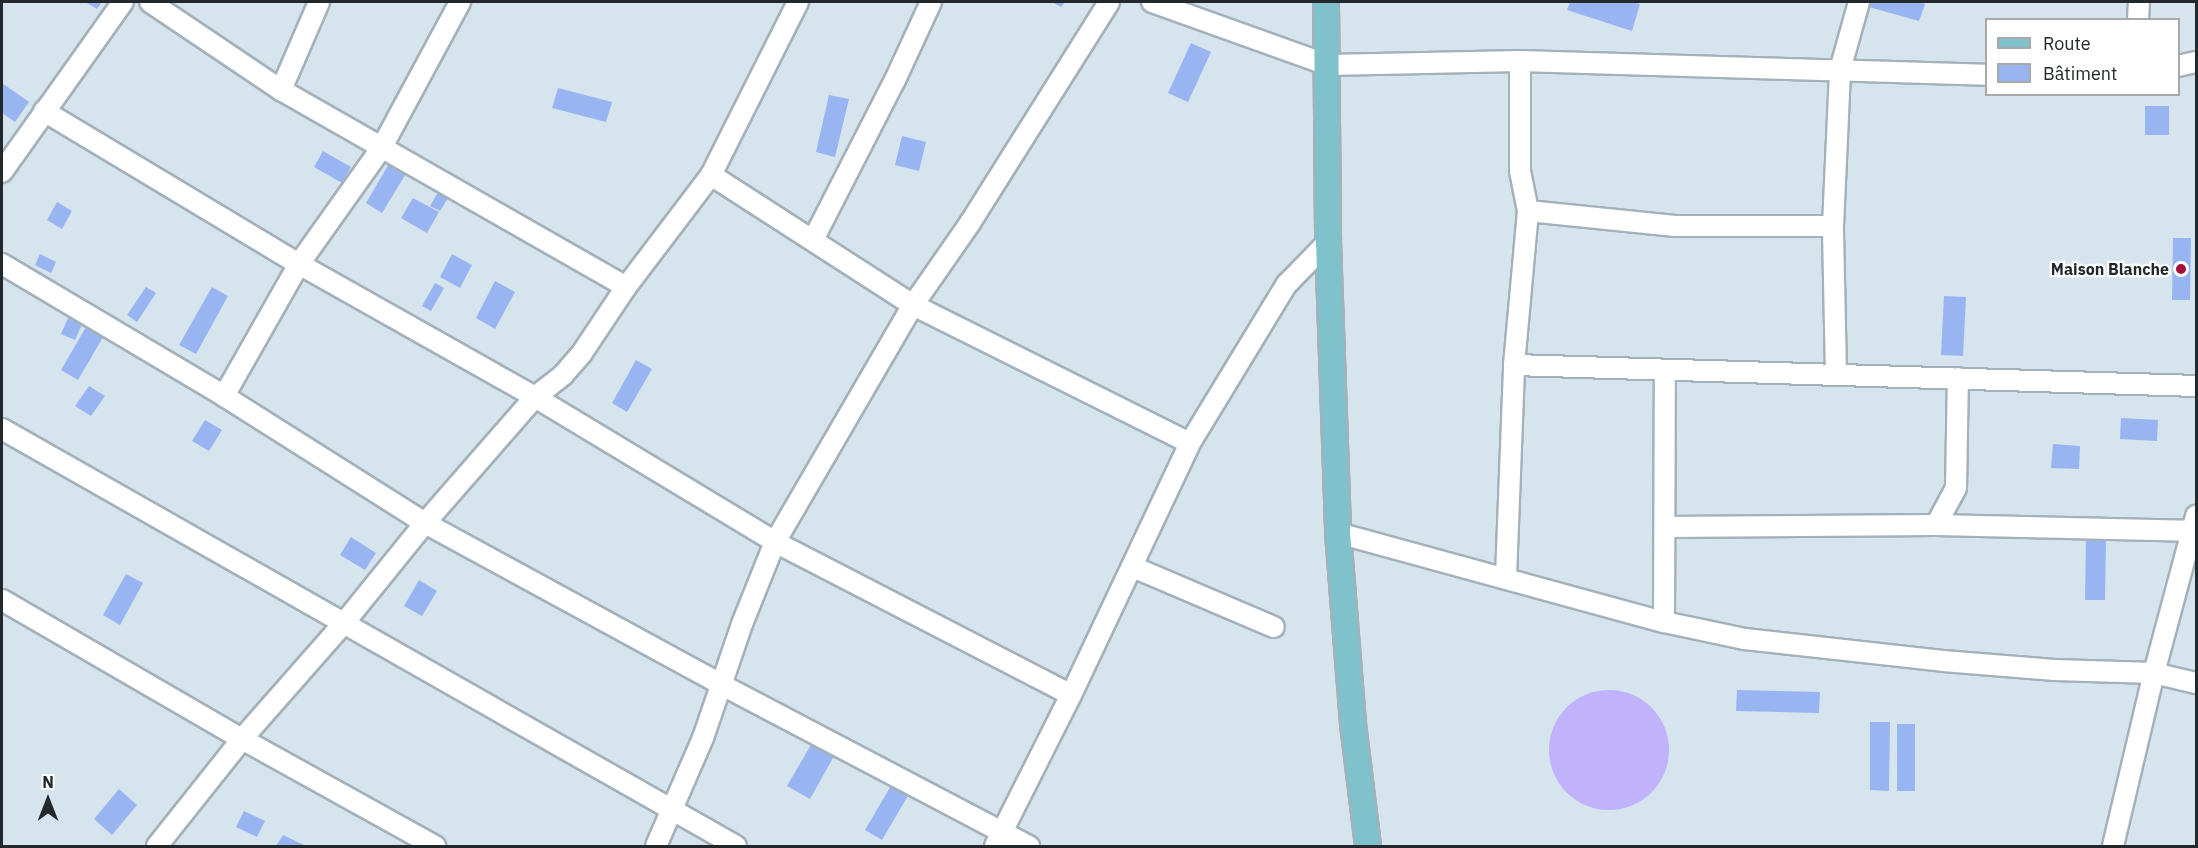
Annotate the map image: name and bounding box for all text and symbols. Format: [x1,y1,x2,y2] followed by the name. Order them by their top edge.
[1985,18,2180,96] legend
[2043,32,2091,55] text: Route
[2043,62,2117,85] text: Bâtiment
[2051,259,2169,279] place label: Maison Blanche
[2174,262,2188,276] marker: Maison Blanche
[18,770,78,830] north arrow
[42,772,54,792] text: N

